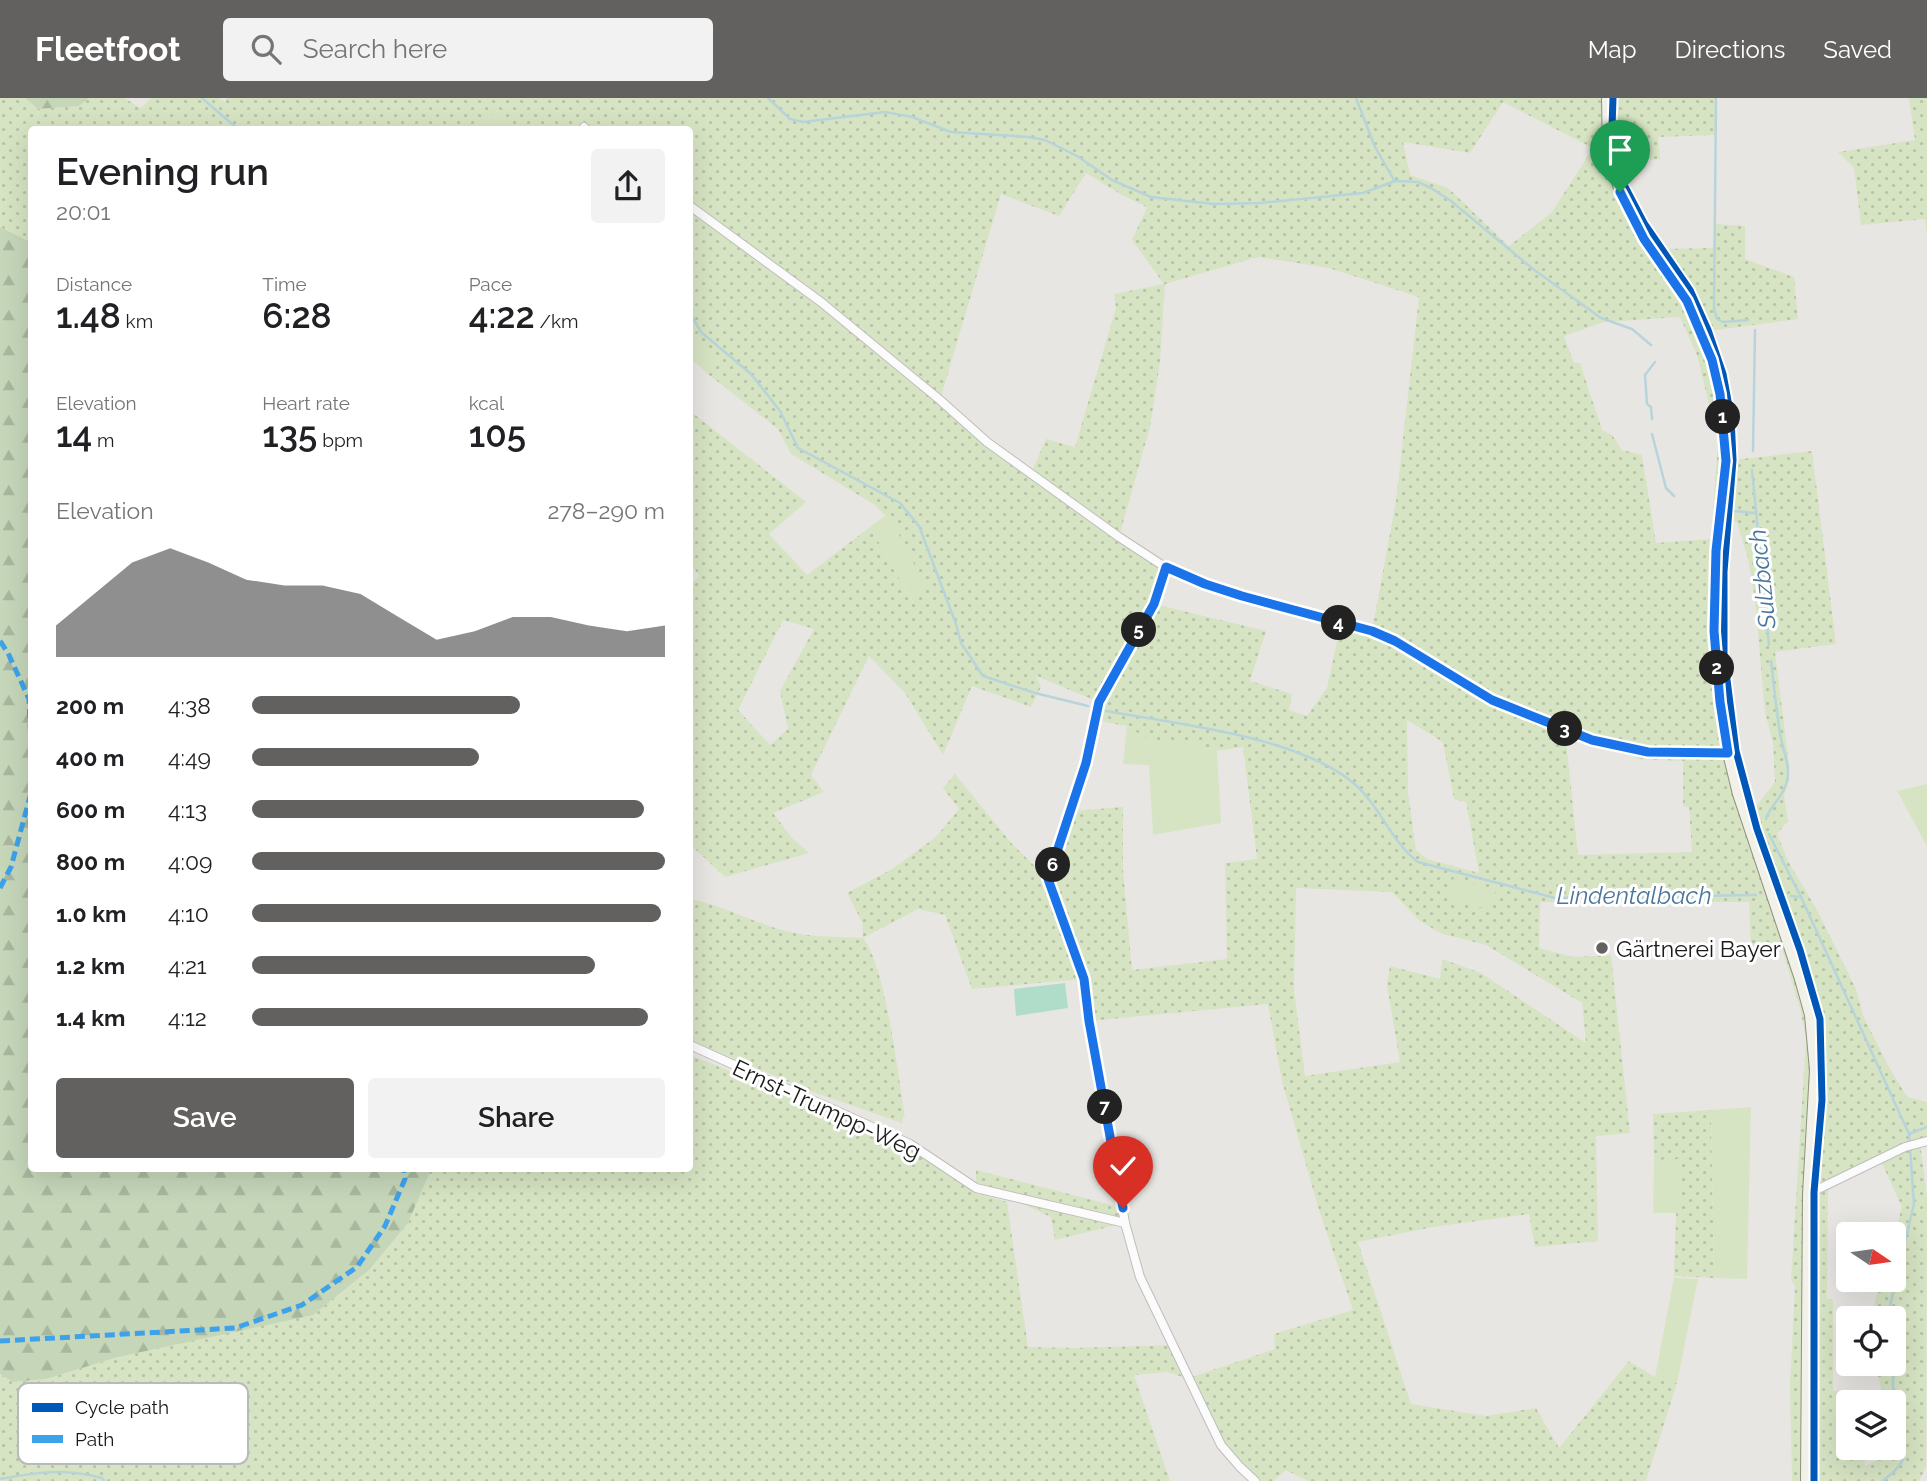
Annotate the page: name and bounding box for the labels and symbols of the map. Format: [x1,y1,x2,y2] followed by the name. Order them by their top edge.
[1590,120,1650,192] pin
[1706,400,1740,434] pin: 1
[1742,528,1782,631] water label: Sulzbach
[1322,606,1356,640] pin: 4
[1122,612,1156,648] pin: 5
[1700,650,1734,686] pin: 2
[1548,712,1582,746] pin: 3
[1036,848,1070,882] pin: 6
[1556,881,1712,910] water label: Lindentalbach
[1616,935,1781,962] place label: Gärtnerei Bayer
[1594,940,1610,956] marker: Gärtnerei Bayer
[729,1054,925,1164] street label: Ernst-Trumpp-Weg
[1088,1090,1122,1124] pin: 7
[1093,1136,1153,1208] pin
[1836,1222,1906,1292] north arrow
[18,1383,248,1464] legend
[75,1396,169,1418] text: Cycle path
[75,1428,114,1450] text: Path

